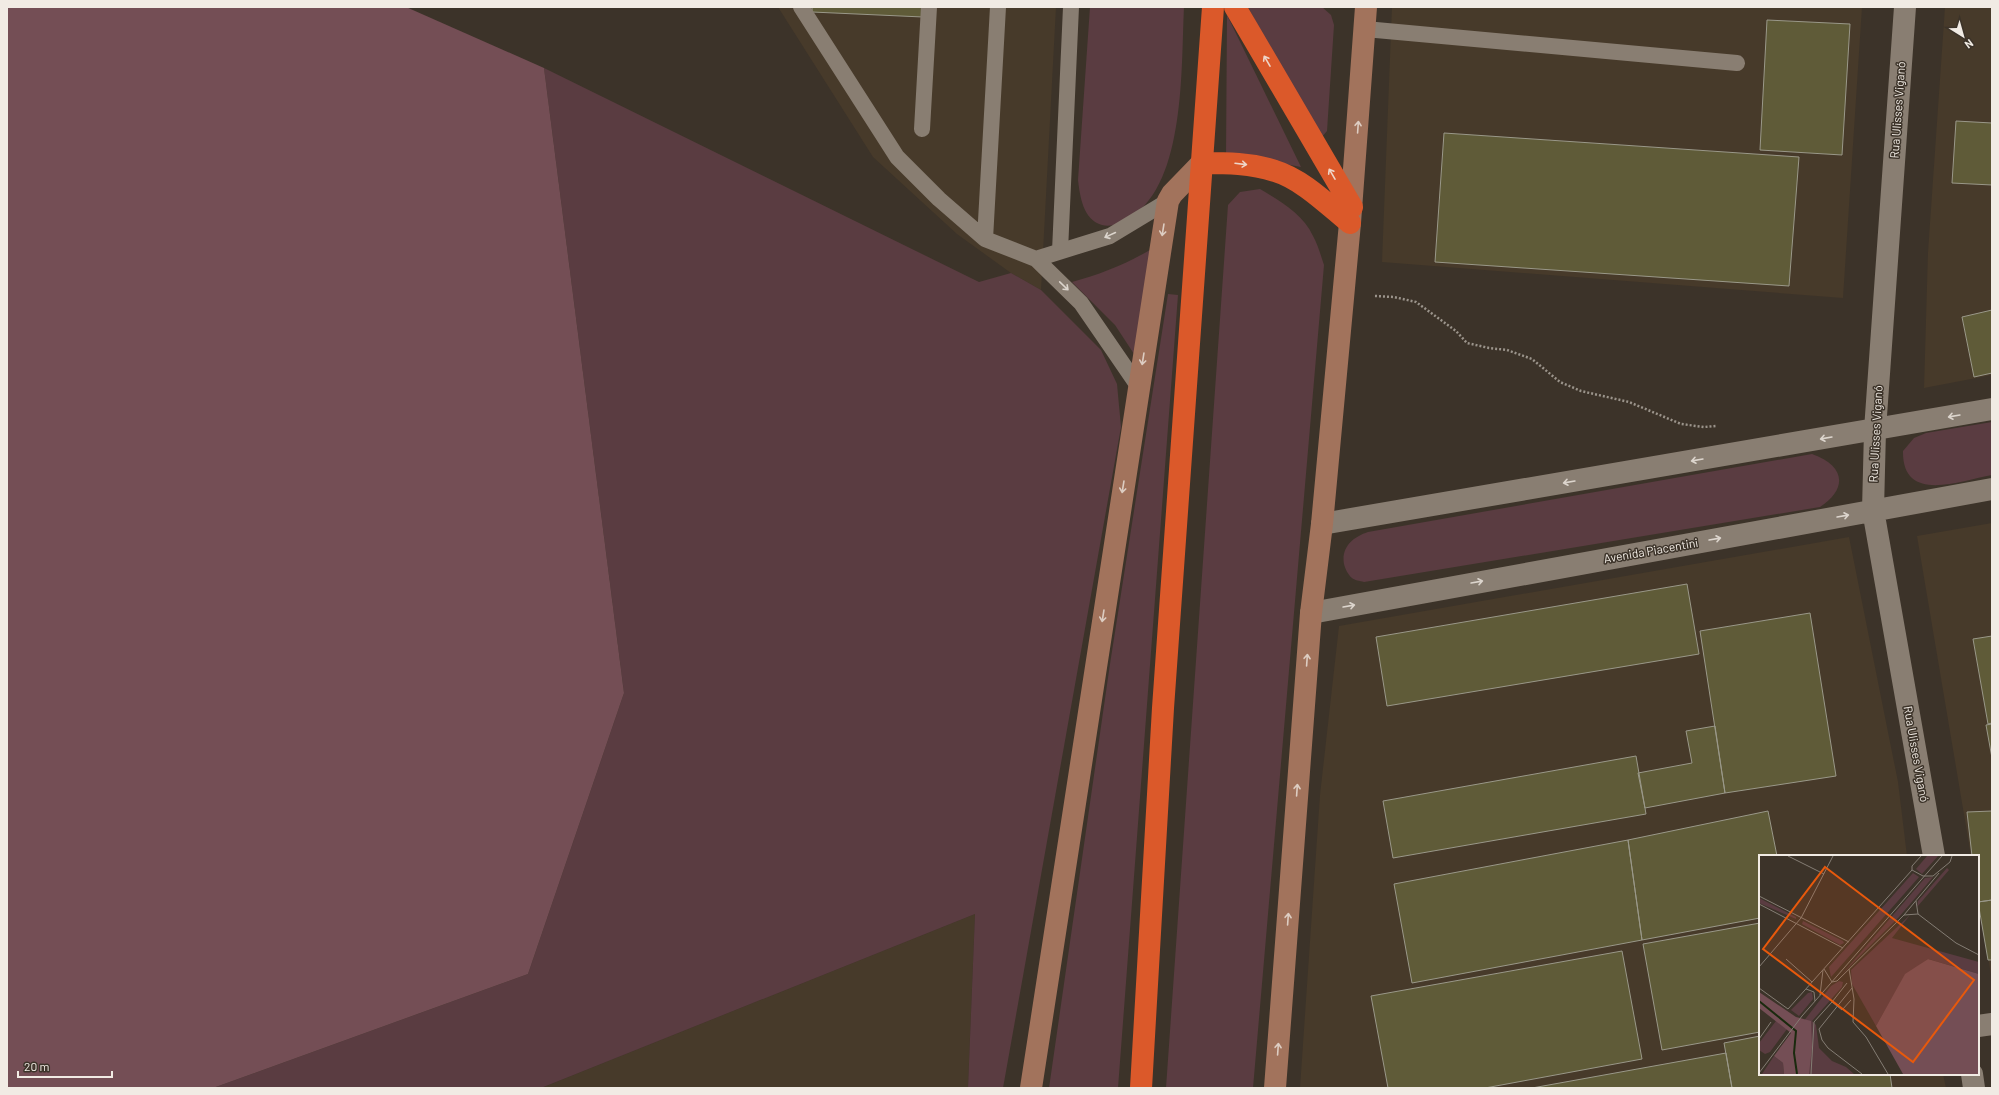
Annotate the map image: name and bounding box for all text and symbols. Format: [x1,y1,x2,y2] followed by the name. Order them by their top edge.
[1943,16,1983,56] north arrow
[1962,37,1976,52] text: N
[1262,55,1270,67] one-way arrow
[1887,61,1907,159] street label: Rua Ulisses Viganó
[1354,121,1361,134] one-way arrow
[1234,160,1247,168] one-way arrow
[1327,168,1335,180] one-way arrow
[1159,223,1167,236] one-way arrow
[1104,232,1116,239] one-way arrow
[1059,281,1069,291] one-way arrow
[1138,352,1146,365] one-way arrow
[1865,385,1885,483] street label: Rua Ulisses Viganó
[1947,412,1960,420] one-way arrow
[1819,435,1832,443] one-way arrow
[1691,456,1704,464] one-way arrow
[1563,478,1576,486] one-way arrow
[1119,480,1127,493] one-way arrow
[1836,512,1849,520] one-way arrow
[1602,535,1699,565] street label: Avenida Piacentini
[1708,535,1721,543] one-way arrow
[1470,578,1483,586] one-way arrow
[1342,601,1355,609] one-way arrow
[1099,609,1107,622] one-way arrow
[1304,654,1311,667] one-way arrow
[1902,705,1932,803] street label: Rua Ulisses Viganó
[1294,784,1301,797] one-way arrow
[1759,855,1979,1075] inset map
[1284,913,1291,926] one-way arrow
[1274,1043,1281,1056] one-way arrow
[18,1053,112,1079] scale bar
[24,1059,50,1073] text: 20 m

